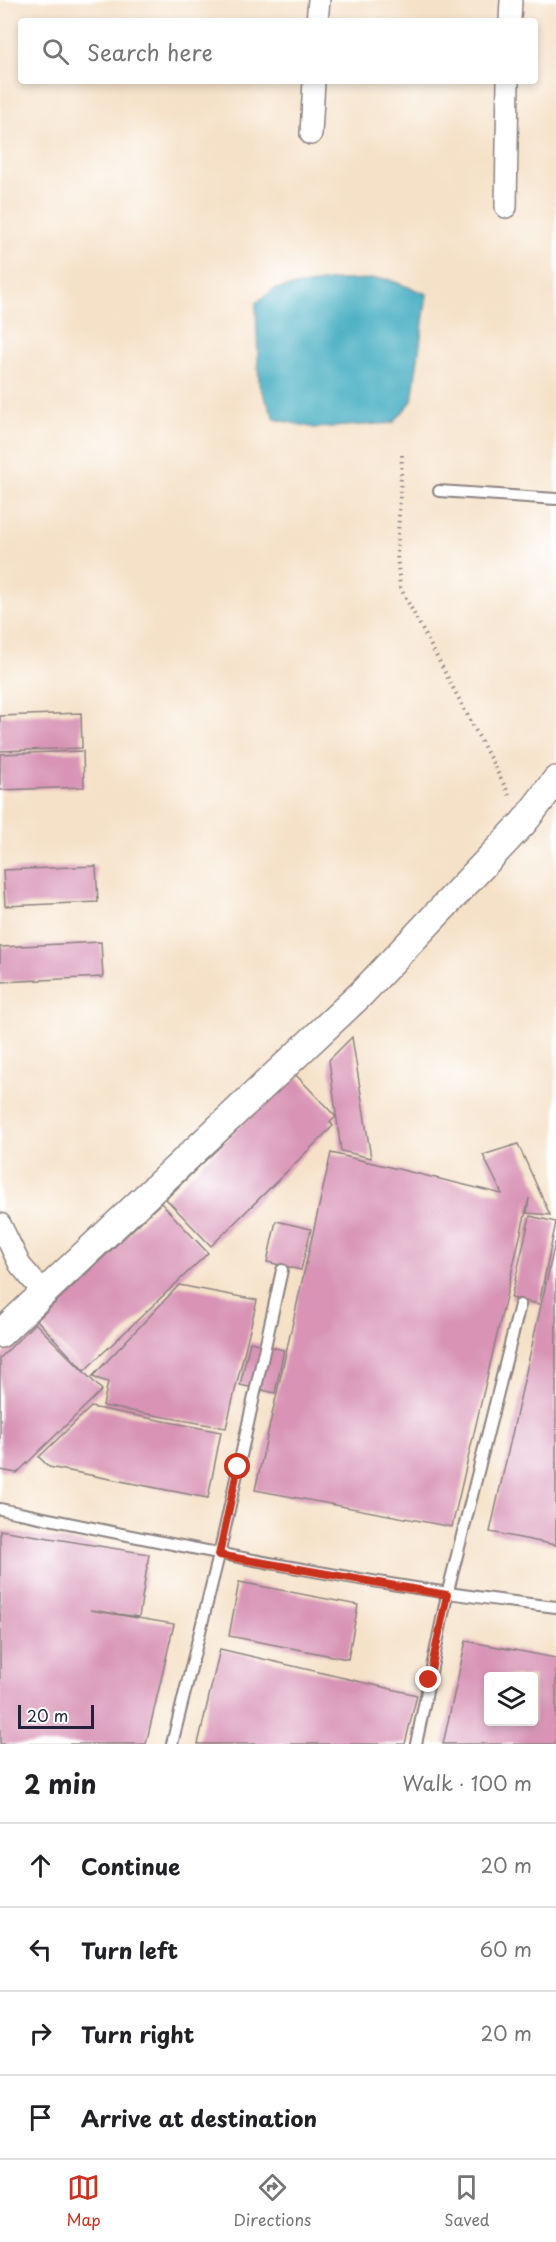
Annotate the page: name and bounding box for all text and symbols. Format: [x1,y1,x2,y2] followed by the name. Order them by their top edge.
[18,18,538,84] search box
[39,35,72,68] icon: search
[87,35,213,68] text: Search here
[224,1453,250,1479] route start
[415,1666,441,1692] route end
[484,1672,538,1726] map controls
[484,1672,538,1726] button: layers
[18,1702,94,1730] scale bar
[27,1703,68,1727] text: 20 m
[24,1764,97,1803] text: 2 min
[402,1768,532,1798] text: Walk · 100 m
[24,1849,57,1882] icon: ahead
[81,1849,180,1882] text: Continue
[480,1850,532,1880] text: 20 m
[24,1933,57,1966] icon: left
[81,1933,178,1966] text: Turn left
[480,1934,532,1964] text: 60 m
[24,2017,57,2050] icon: right
[81,2017,194,2050] text: Turn right
[480,2018,532,2048] text: 20 m
[24,2101,57,2134] icon: arrive
[81,2101,317,2134] text: Arrive at destination
[66,2171,101,2231] tab: Map
[233,2171,311,2231] tab: Directions
[444,2171,490,2231] tab: Saved

